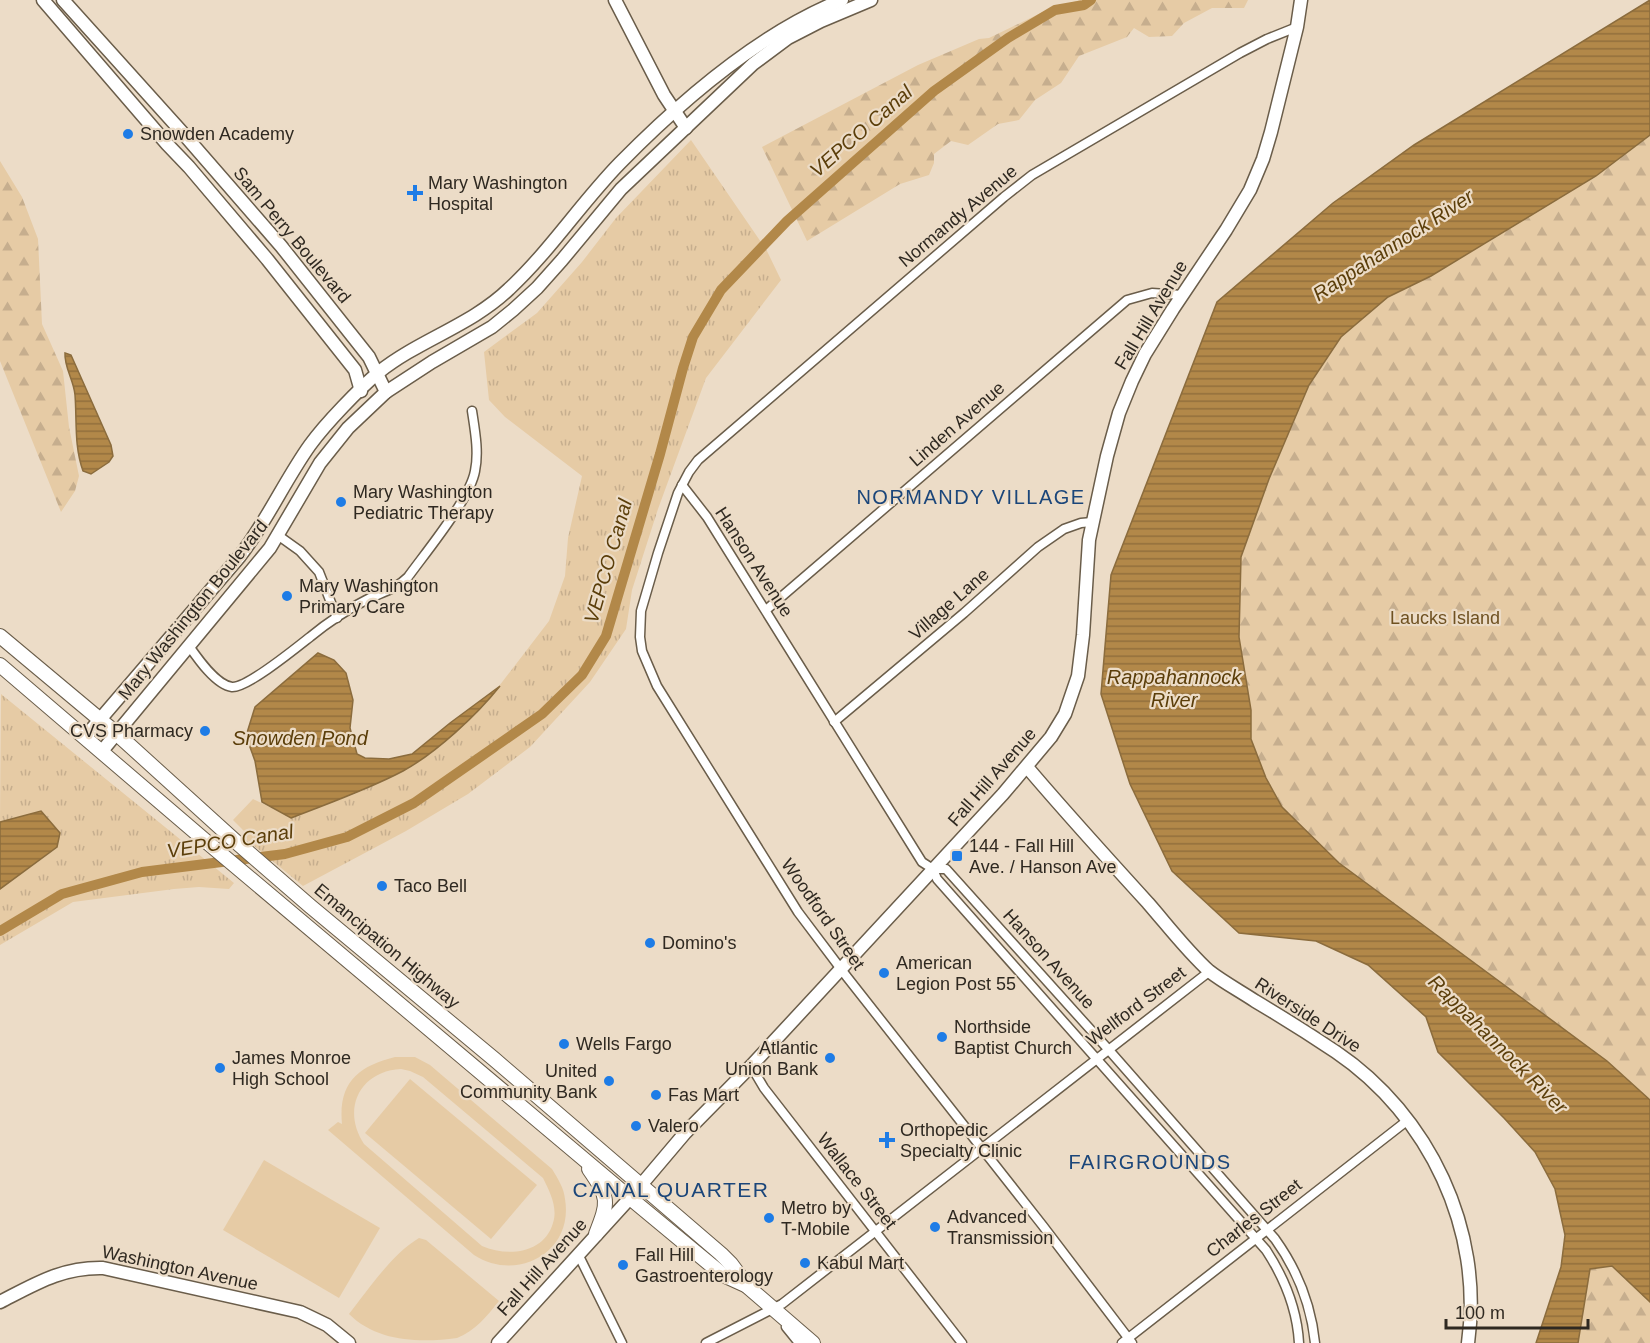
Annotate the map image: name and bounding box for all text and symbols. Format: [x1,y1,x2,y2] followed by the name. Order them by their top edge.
[806,80,917,181] water label: VEPCO Canal
[140,124,294,144] place label: Snowden Academy
[121,127,135,141] marker: Snowden Academy
[895,161,1021,271] street label: Normandy Avenue
[229,163,355,307] street label: Sam Perry Boulevard
[428,173,567,214] place label: Mary Washington Hospital
[406,184,424,202] marker: Mary Washington Hospital
[1309,184,1478,305] water label: Rappahannock River
[1111,257,1191,373] street label: Fall Hill Avenue
[906,377,1008,471] street label: Linden Avenue
[353,482,494,523] place label: Mary Washington Pediatric Therapy
[856,486,1086,508] district label: NORMANDY VILLAGE
[334,495,348,509] marker: Mary Washington Pediatric Therapy
[580,496,636,625] water label: VEPCO Canal
[711,503,797,621] street label: Hanson Avenue
[114,516,272,704] street label: Mary Washington Boulevard
[905,564,993,644] street label: Village Lane
[299,576,438,617] place label: Mary Washington Primary Care
[280,589,294,603] marker: Mary Washington Primary Care
[1390,608,1500,628] park label: Laucks Island
[1107,666,1242,711] water label: Rappahannock River
[70,721,193,741] place label: CVS Pharmacy
[198,724,212,738] marker: CVS Pharmacy
[944,724,1040,830] street label: Fall Hill Avenue
[232,727,369,749] water label: Snowden Pond
[165,820,295,862] water label: VEPCO Canal
[969,836,1116,877] place label: 144 - Fall Hill Ave. / Hanson Ave
[950,849,964,863] marker: 144 - Fall Hill Ave. / Hanson Ave
[777,855,869,973] street label: Woodford Street
[394,876,467,896] place label: Taco Bell
[310,879,464,1013] street label: Emancipation Highway
[375,879,389,893] marker: Taco Bell
[999,905,1099,1013] street label: Hanson Avenue
[662,933,736,953] place label: Domino's
[643,936,657,950] marker: Domino's
[896,953,1016,994] place label: American Legion Post 55
[1083,962,1189,1050] street label: Wellford Street
[877,966,891,980] marker: American Legion Post 55
[1424,970,1573,1119] water label: Rappahannock River
[1251,973,1365,1057] street label: Riverside Drive
[954,1017,1072,1058] place label: Northside Baptist Church
[935,1030,949,1044] marker: Northside Baptist Church
[576,1034,672,1054] place label: Wells Fargo
[557,1037,571,1051] marker: Wells Fargo
[725,1038,819,1079] place label: Atlantic Union Bank
[232,1048,351,1089] place label: James Monroe High School
[823,1051,837,1065] marker: Atlantic Union Bank
[213,1061,227,1075] marker: James Monroe High School
[460,1061,598,1102] place label: United Community Bank
[602,1074,616,1088] marker: United Community Bank
[668,1085,739,1105] place label: Fas Mart
[649,1088,663,1102] marker: Fas Mart
[648,1116,699,1136] place label: Valero
[629,1119,643,1133] marker: Valero
[900,1120,1022,1161] place label: Orthopedic Specialty Clinic
[813,1129,901,1233] street label: Wallace Street
[878,1131,896,1149] marker: Orthopedic Specialty Clinic
[1068,1151,1232,1173] district label: FAIRGROUNDS
[1203,1175,1305,1261] street label: Charles Street
[573,1178,769,1201] district label: CANAL QUARTER
[781,1198,851,1239] place label: Metro by T-Mobile
[947,1207,1053,1248] place label: Advanced Transmission
[762,1211,776,1225] marker: Metro by T-Mobile
[493,1214,591,1320] street label: Fall Hill Avenue
[928,1220,942,1234] marker: Advanced Transmission
[100,1242,260,1294] street label: Washington Avenue
[635,1245,773,1286] place label: Fall Hill Gastroenterology
[817,1253,904,1273] place label: Kabul Mart
[798,1256,812,1270] marker: Kabul Mart
[616,1258,630,1272] marker: Fall Hill Gastroenterology
[1446,1292,1588,1330] scale bar
[1455,1303,1505,1323] text: 100 m

